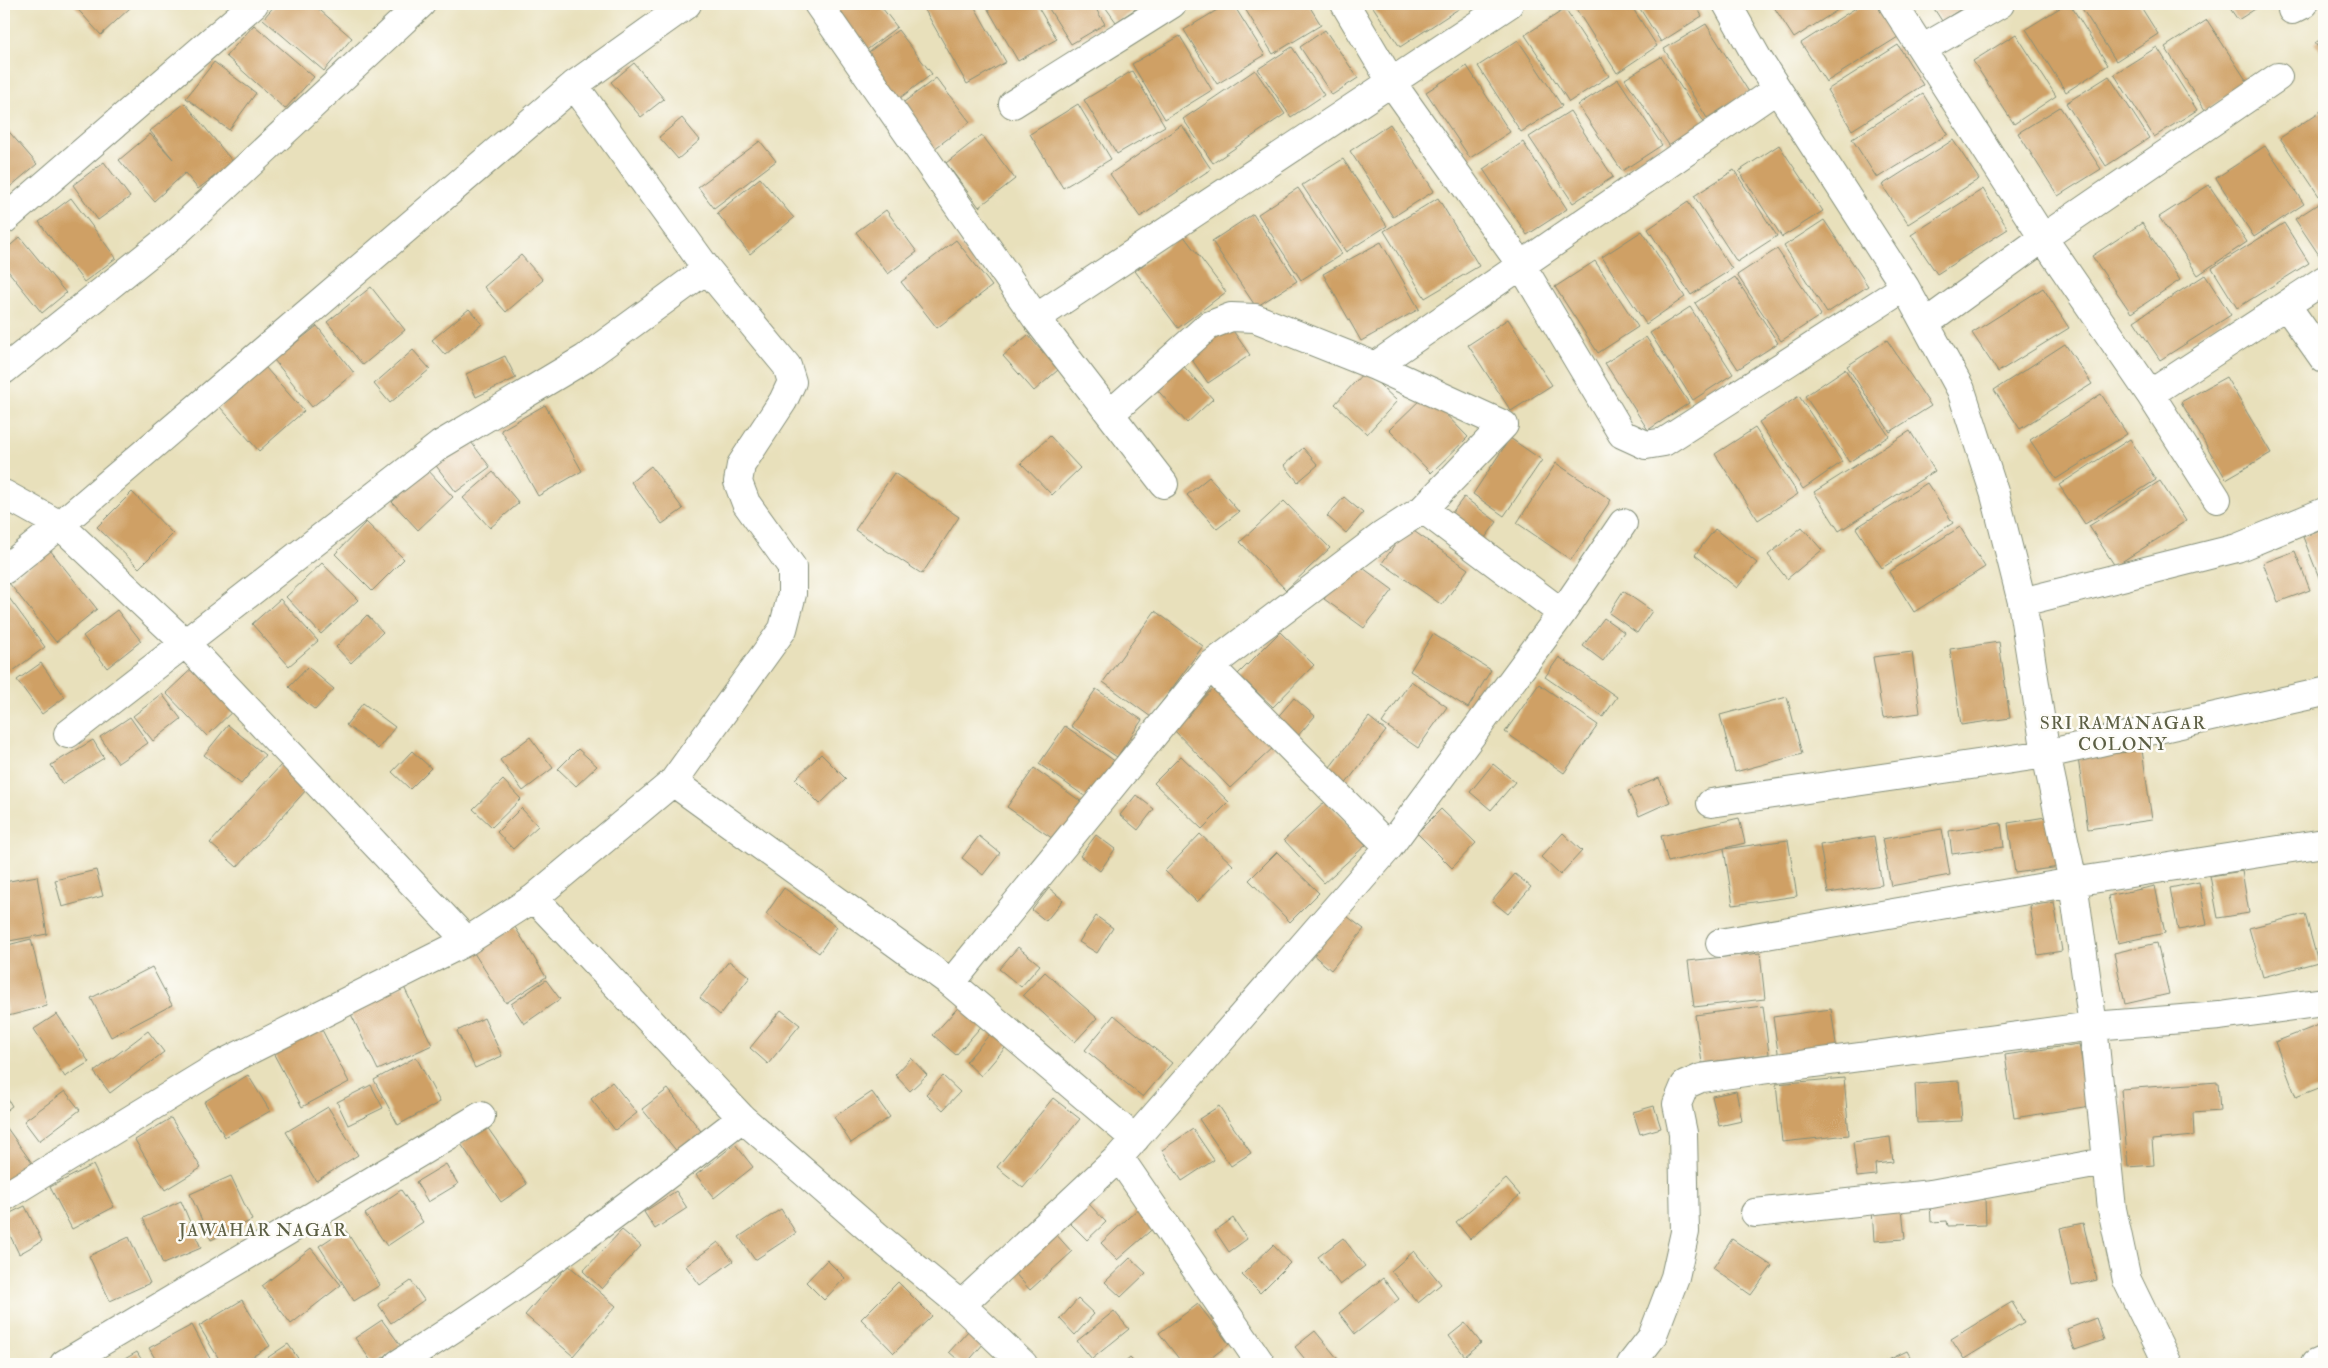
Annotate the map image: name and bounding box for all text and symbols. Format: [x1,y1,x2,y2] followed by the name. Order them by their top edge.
[2040,712,2206,756] district label: SRI RAMANAGAR COLONY
[178,1219,347,1242] district label: JAWAHAR NAGAR

